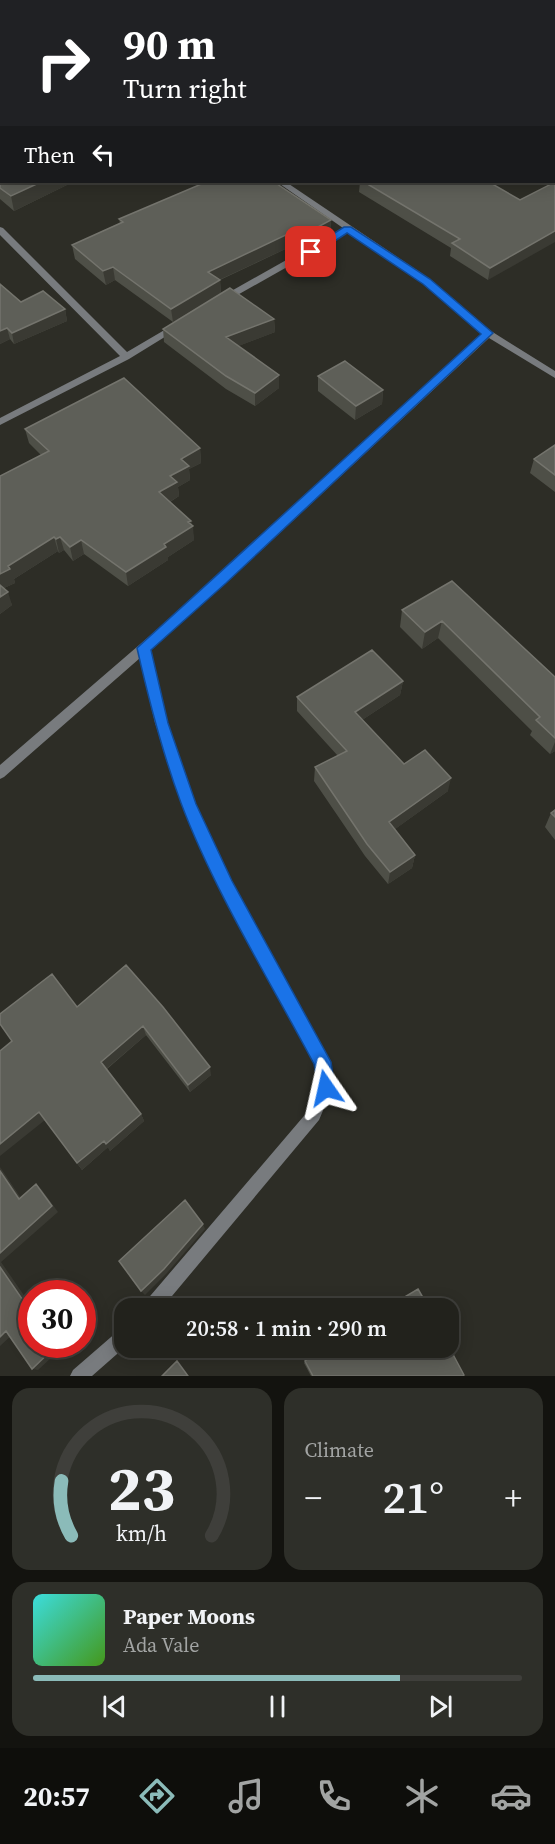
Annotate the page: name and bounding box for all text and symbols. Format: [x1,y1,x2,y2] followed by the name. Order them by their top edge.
[123,15,216,73] text: 90 m
[24,24,102,102] icon: right
[123,70,247,107] text: Turn right
[87,138,120,171] icon: left
[24,140,75,170] text: Then
[285,226,336,277] pin
[294,235,327,268] icon: arrive
[294,1056,358,1120] position arrow
[18,1280,96,1358] speed limit sign: 30
[186,1313,387,1343] text: 20:58 · 1 min · 290 m
[305,1436,374,1464] text: Climate
[108,1445,176,1531] text: 23
[382,1466,444,1528] text: 21°
[305,1475,322,1520] text: −
[505,1475,522,1520] text: +
[116,1519,167,1548] text: km/h
[123,1601,255,1631] text: Paper Moons
[123,1631,199,1659] text: Ada Vale
[98,1690,131,1723] icon: previous
[261,1690,294,1723] icon: pause
[424,1690,457,1723] icon: next
[136,1775,178,1817] icon: directions
[225,1775,267,1817] icon: music
[313,1775,355,1817] icon: phone
[401,1775,443,1817] icon: climate
[490,1775,532,1817] icon: car
[23,1778,90,1815] text: 20:57

